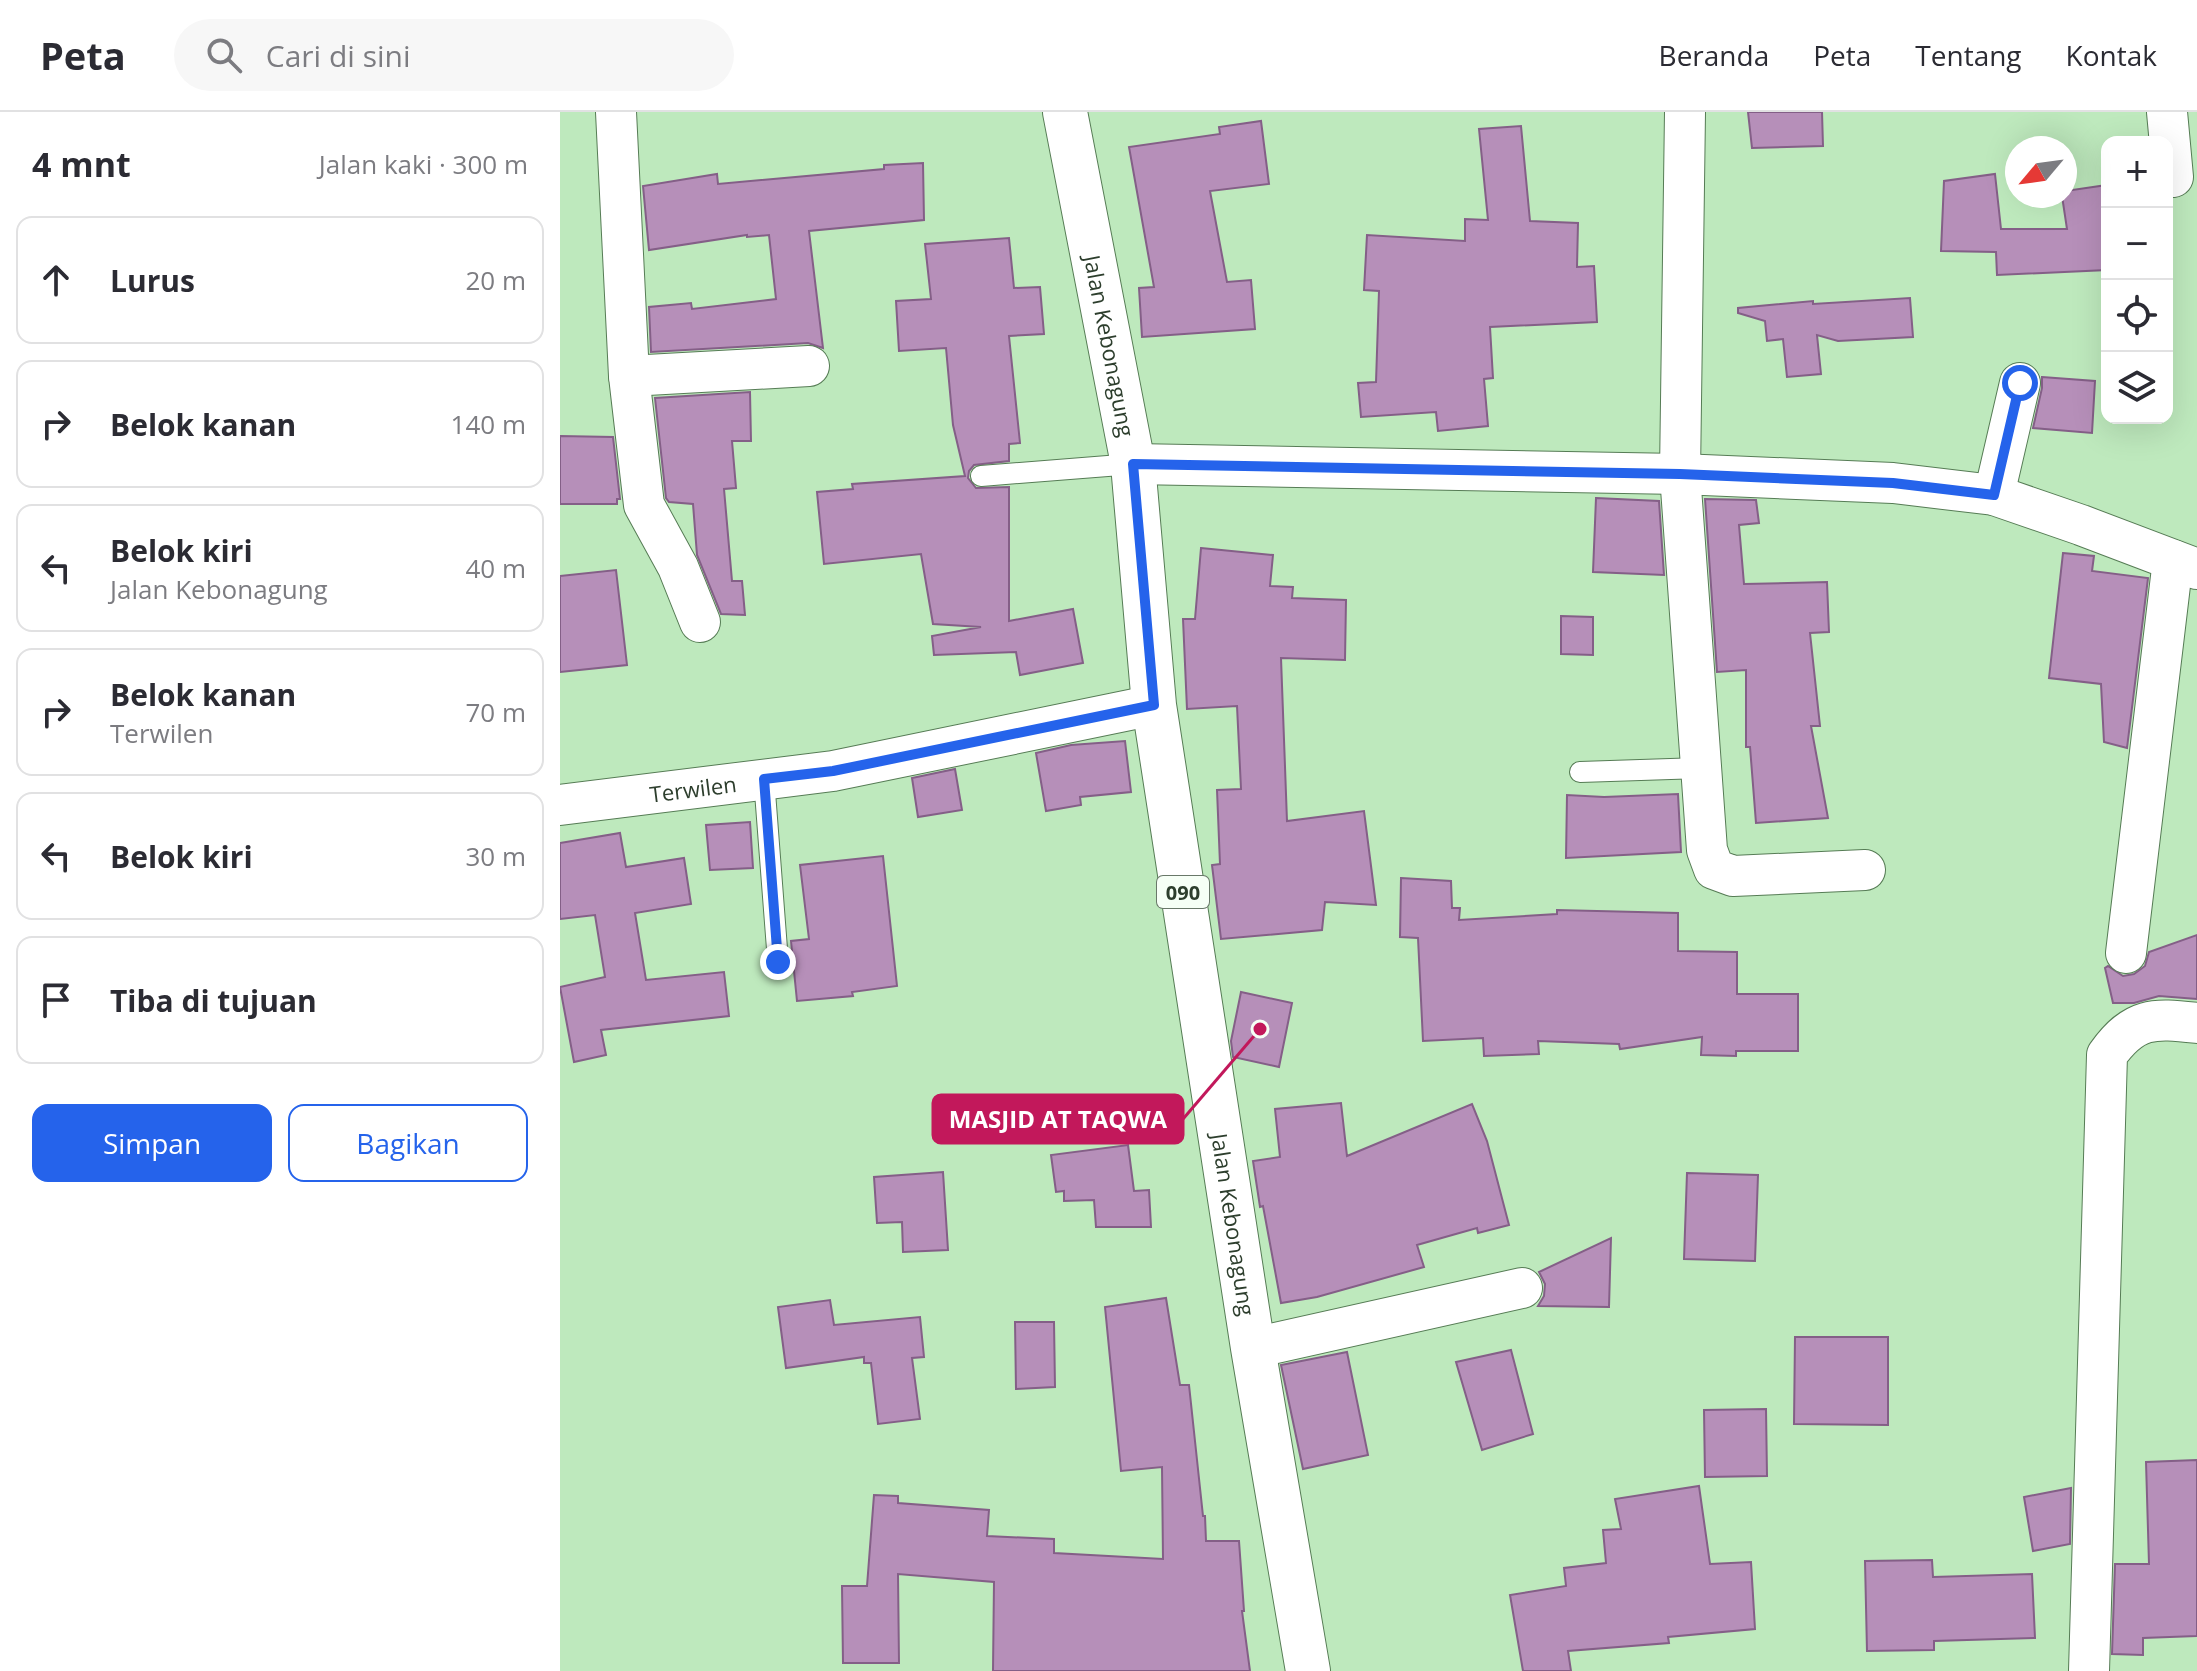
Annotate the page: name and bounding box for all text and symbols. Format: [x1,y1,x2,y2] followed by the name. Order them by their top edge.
[174,19,734,91] search box
[40,29,126,81] text: Peta
[202,33,246,77] icon: search
[266,35,411,76] text: Cari di sini
[1659,36,1769,74] text: Beranda
[1813,36,1871,74] text: Peta
[1915,36,2022,74] text: Tentang
[2066,36,2157,74] text: Kontak
[2005,136,2077,208] north arrow
[2101,136,2173,424] map controls
[2101,136,2173,208] button: +
[32,141,131,187] text: 4 mnt
[319,146,528,182] text: Jalan kaki · 300 m
[2101,208,2173,280] button: −
[1078,250,1142,439] street label: Jalan Kebonagung
[34,258,78,302] icon: ahead
[110,260,195,301] text: Lurus
[465,262,526,298] text: 20 m
[2101,280,2173,352] button: locate
[2101,352,2173,424] button: layers
[2002,365,2038,401] route start
[34,402,78,446] icon: right
[110,404,296,445] text: Belok kanan
[451,406,526,442] text: 140 m
[110,530,253,571] text: Belok kiri
[34,546,78,590] icon: left
[465,550,526,586] text: 40 m
[110,571,328,607] text: Jalan Kebonagung
[110,674,296,715] text: Belok kanan
[34,690,78,734] icon: right
[465,694,526,730] text: 70 m
[110,715,213,751] text: Terwilen
[648,768,738,809] street label: Terwilen
[34,834,78,878] icon: left
[110,836,253,877] text: Belok kiri
[465,838,526,874] text: 30 m
[1157,876,1209,908] road number: 090
[760,944,796,980] route end
[34,978,78,1022] icon: arrive
[110,980,317,1021] text: Tiba di tujuan
[933,1095,1183,1143] callout: MASJID AT TAQWA
[949,1102,1168,1135] text: MASJID AT TAQWA
[32,1104,272,1182] button: Simpan
[288,1104,528,1182] button: Bagikan
[1205,1129,1263,1318] street label: Jalan Kebonagung

